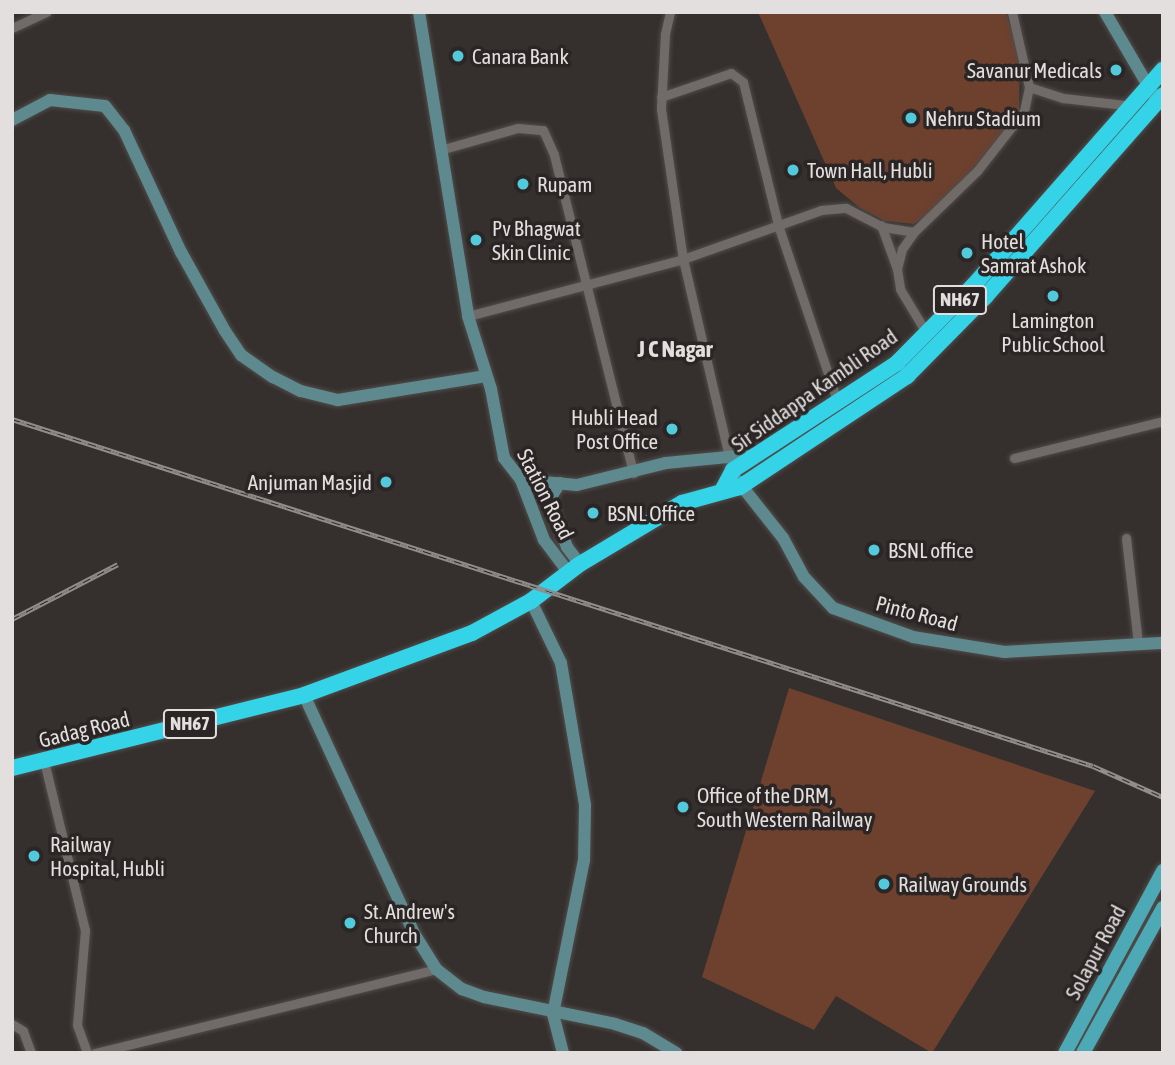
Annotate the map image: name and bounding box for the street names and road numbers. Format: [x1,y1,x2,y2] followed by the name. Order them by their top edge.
[932,284,988,316] road number: NH67
[726,323,902,457] street label: Sir Siddappa Kambli Road
[512,444,580,544] street label: Station Road
[873,590,961,636] street label: Pinto Road
[36,706,132,752] street label: Gadag Road
[162,708,218,740] road number: NH67
[1060,900,1130,1004] street label: Solapur Road

